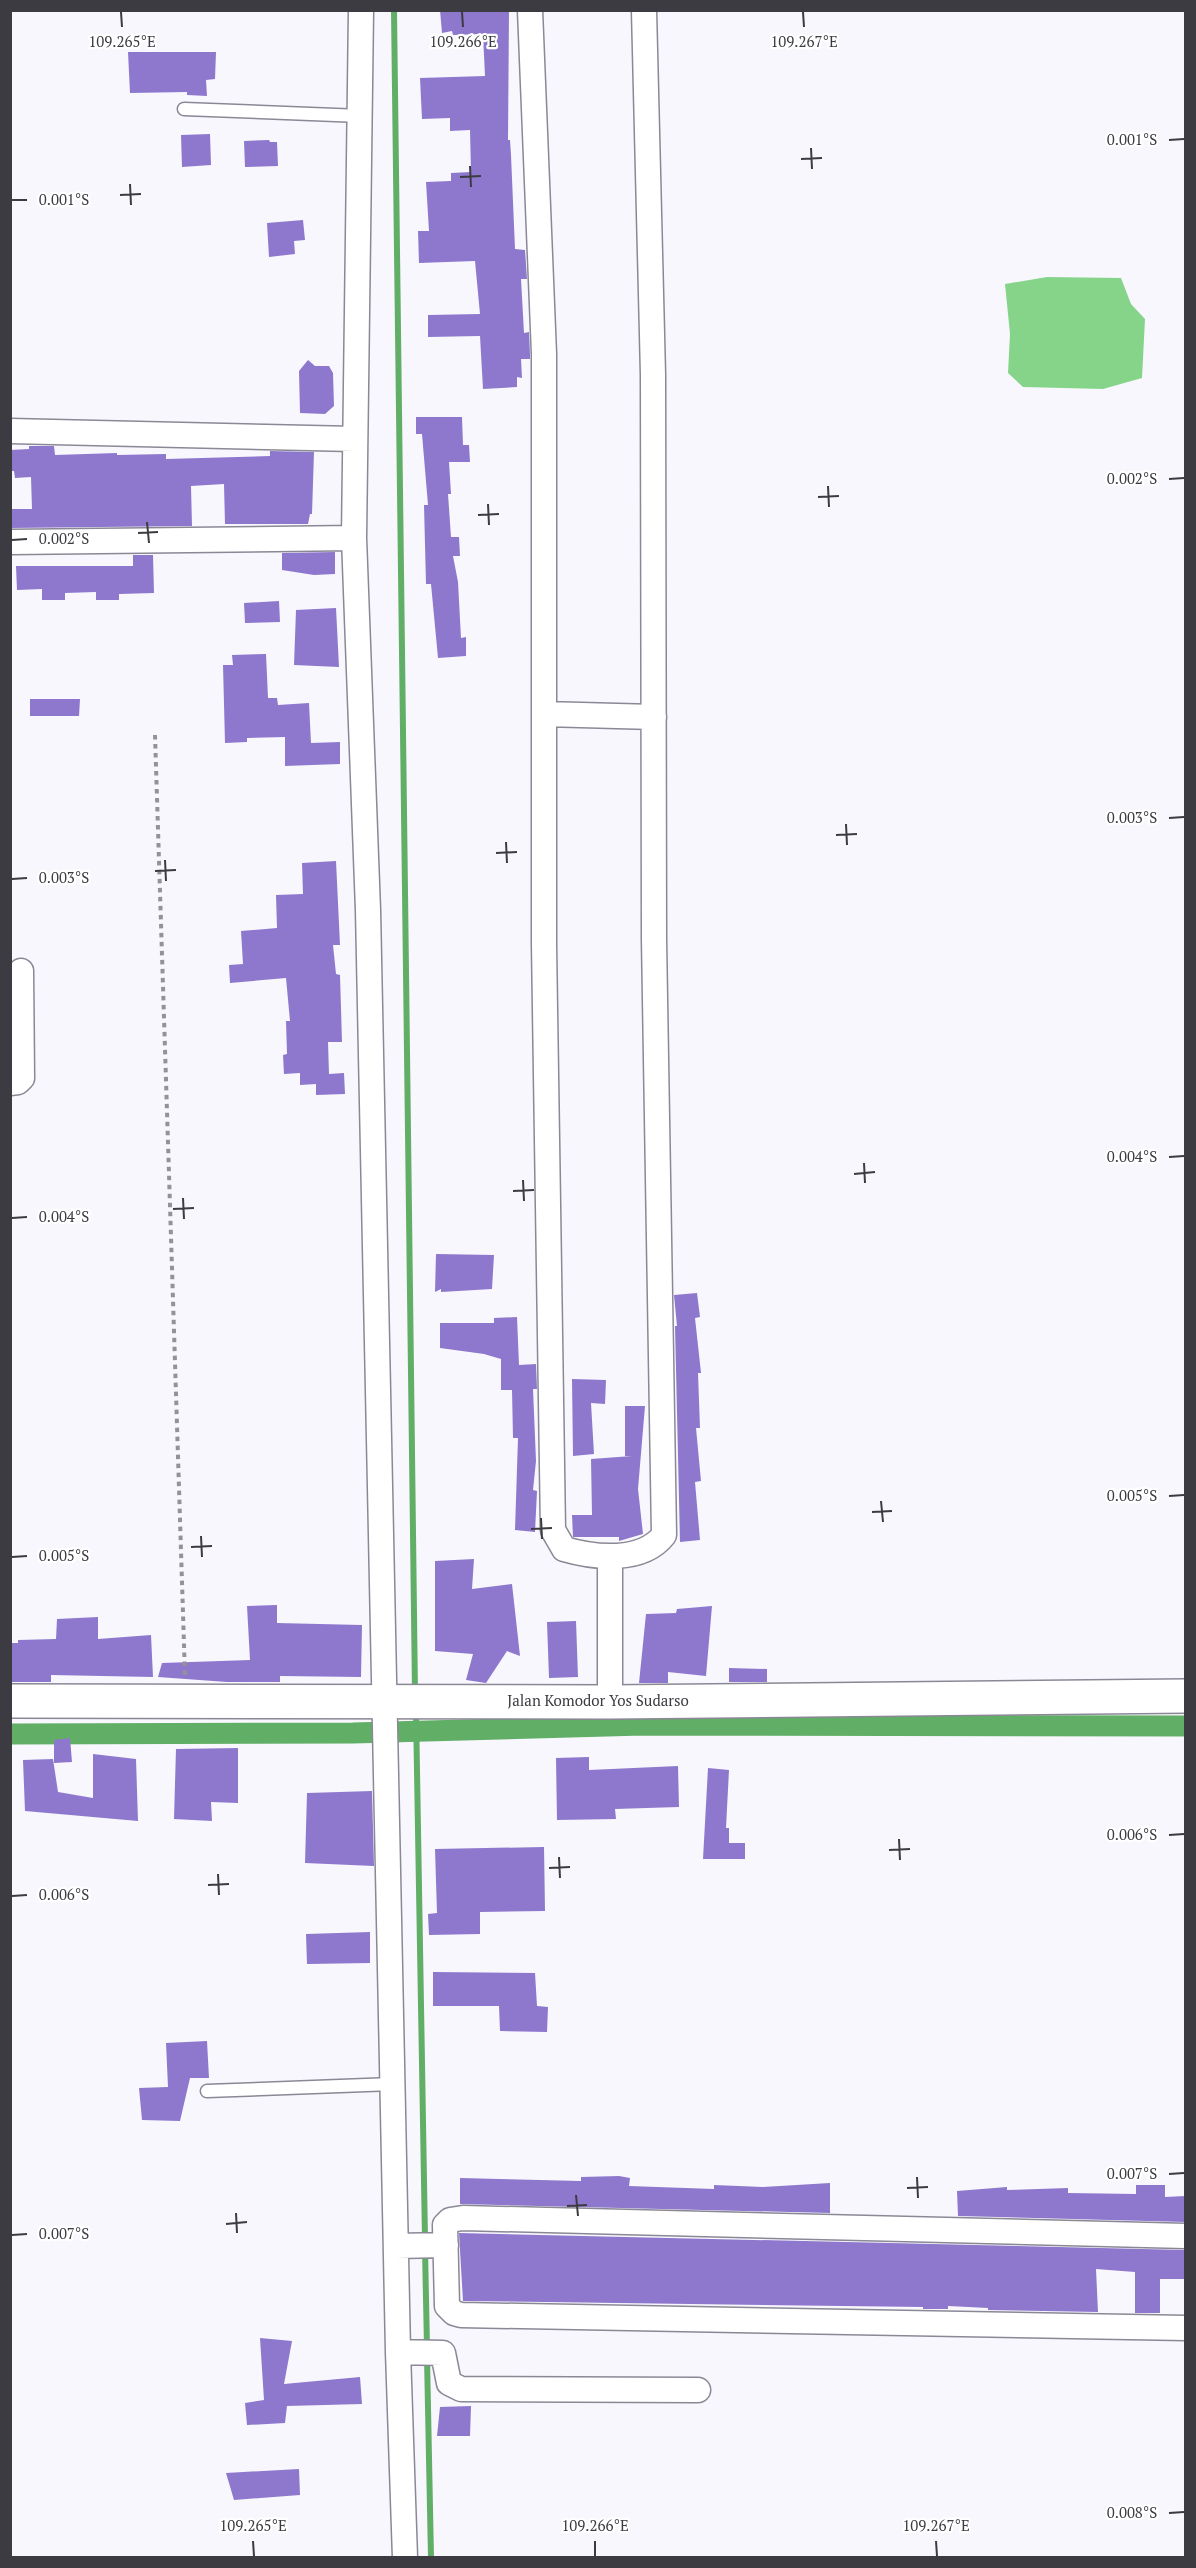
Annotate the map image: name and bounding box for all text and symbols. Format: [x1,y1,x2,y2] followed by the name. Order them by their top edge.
[88,31,156,51] text: 109.265°E
[429,31,497,51] text: 109.266°E
[770,31,838,51] text: 109.267°E
[1107,129,1157,149] text: 0.001°S
[39,189,89,209] text: 0.001°S
[1107,468,1157,488] text: 0.002°S
[39,528,89,548] text: 0.002°S
[1107,807,1157,827] text: 0.003°S
[39,867,89,887] text: 0.003°S
[1107,1146,1157,1166] text: 0.004°S
[39,1206,89,1226] text: 0.004°S
[1107,1485,1157,1505] text: 0.005°S
[39,1545,89,1565] text: 0.005°S
[507,1690,689,1710] street label: Jalan Komodor Yos Sudarso
[1107,1824,1157,1844] text: 0.006°S
[39,1884,89,1904] text: 0.006°S
[1107,2163,1157,2183] text: 0.007°S
[39,2223,89,2243] text: 0.007°S
[1107,2502,1157,2522] text: 0.008°S
[219,2515,287,2535] text: 109.265°E
[561,2515,629,2535] text: 109.266°E
[902,2515,970,2535] text: 109.267°E

